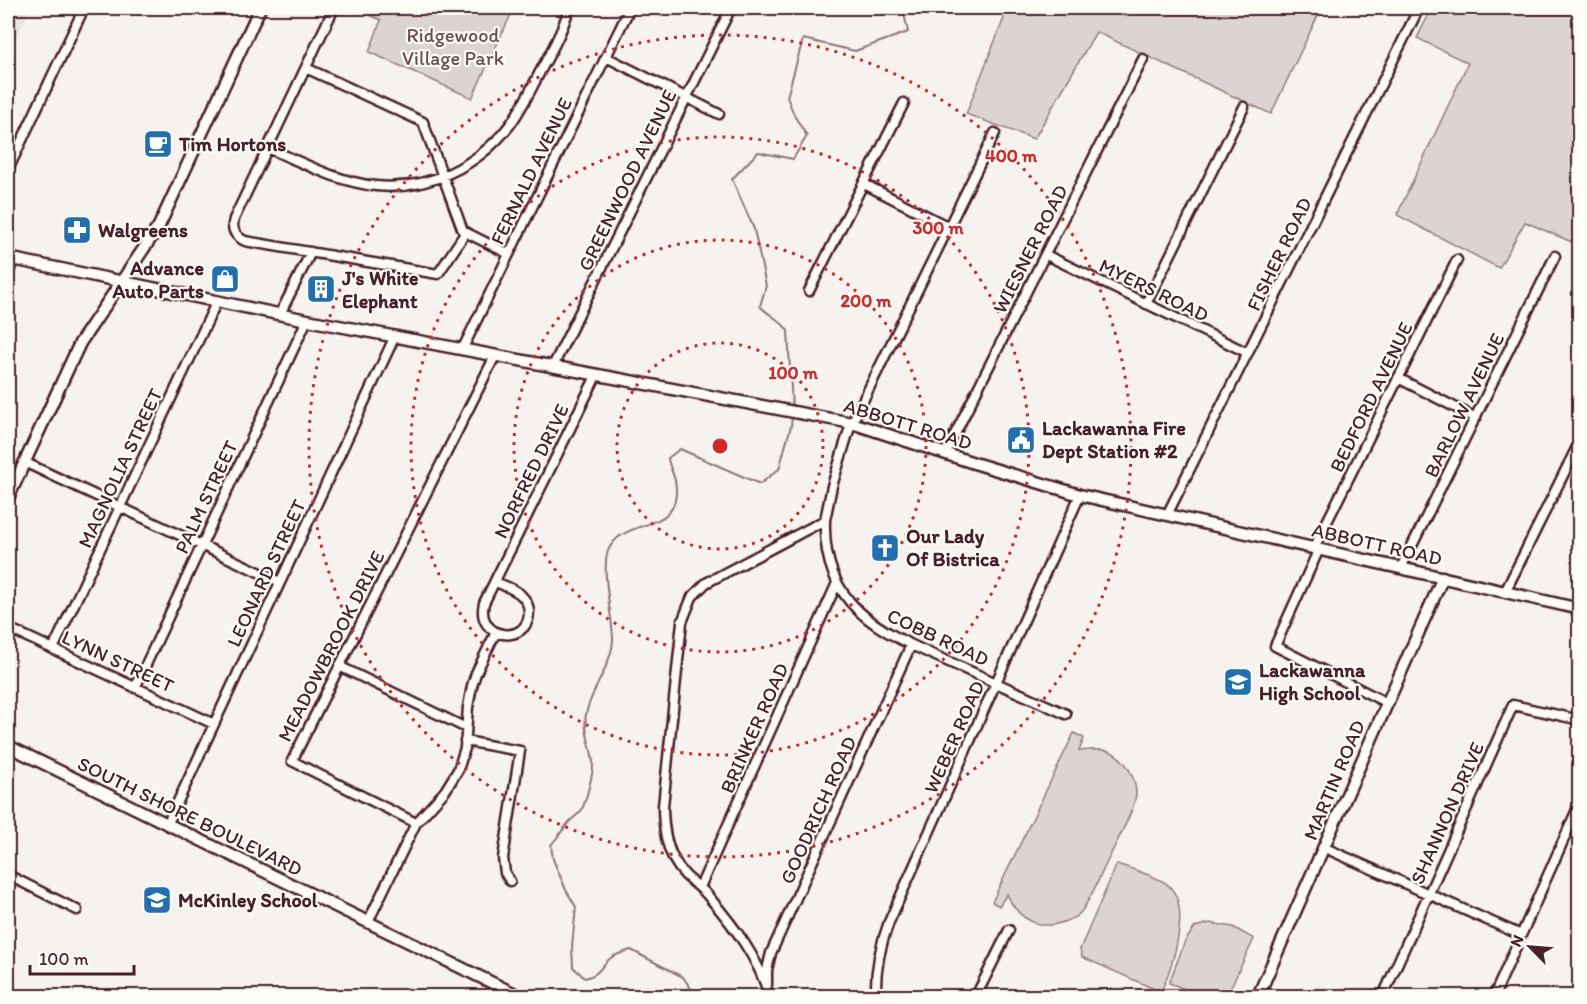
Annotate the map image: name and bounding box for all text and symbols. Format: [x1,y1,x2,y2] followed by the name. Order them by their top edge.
[402,23,504,70] park label: Ridgewood Village Park
[573,85,681,275] street label: GREENWOOD AVENUE
[485,94,577,248] street label: FERNALD AVENUE
[142,128,174,160] cafe icon: Tim Hortons
[178,132,286,156] place label: Tim Hortons
[985,145,1038,167] text: 400 m
[987,181,1073,317] street label: WIESNER ROAD
[1241,193,1317,315] street label: FISHER ROAD
[61,214,93,246] pharmacy icon: Walgreens
[912,217,964,239] text: 300 m
[98,218,188,243] place label: Walgreens
[1095,253,1213,327] street label: MYERS ROAD
[111,256,204,303] place label: Advance Auto Parts
[209,263,241,295] shop icon: Advance Auto Parts
[341,266,419,314] place label: J's White Elephant
[305,273,337,305] building icon: J's White Elephant
[841,290,892,312] text: 200 m
[1324,318,1418,476] street label: BEDFORD AVENUE
[1419,329,1509,481] street label: BARLOW AVENUE
[768,362,819,384] text: 100 m
[73,384,167,552] street label: MAGNOLIA STREET
[841,393,975,455] street label: ABBOTT ROAD
[488,400,574,542] street label: NORFRED DRIVE
[1042,416,1186,464] place label: Lackawanna Fire Dept Station #2
[1005,424,1037,456] public building icon: Lackawanna Fire Dept Station #2
[710,436,730,456] centre of rings
[169,437,243,557] street label: PALM STREET
[221,495,311,651] street label: LEONARD STREET
[1310,517,1444,571] street label: ABBOTT ROAD
[906,524,1000,571] place label: Our Lady Of Bistrica
[869,532,901,564] church icon: Our Lady Of Bistrica
[272,546,390,746] street label: MEADOWBROOK DRIVE
[883,603,993,671] street label: COBB ROAD
[58,625,178,697] street label: LYNN STREET
[1259,658,1366,706] place label: Lackawanna High School
[715,659,793,797] street label: BRINKER ROAD
[1222,666,1254,698] school or university icon: Lackawanna High School
[918,677,990,797] street label: WEBER ROAD
[1298,716,1370,844] street label: MARTIN ROAD
[775,732,861,888] street label: GOODRICH ROAD
[1405,738,1489,888] street label: SHANNON DRIVE
[74,751,306,881] street label: SOUTH SHORE BOULEVARD
[141,884,173,916] school or university icon: McKinley School
[178,888,318,913] place label: McKinley School
[1500,917,1560,977] north arrow
[1506,932,1528,950] text: N
[30,938,134,976] scale bar
[39,948,89,970] text: 100 m

